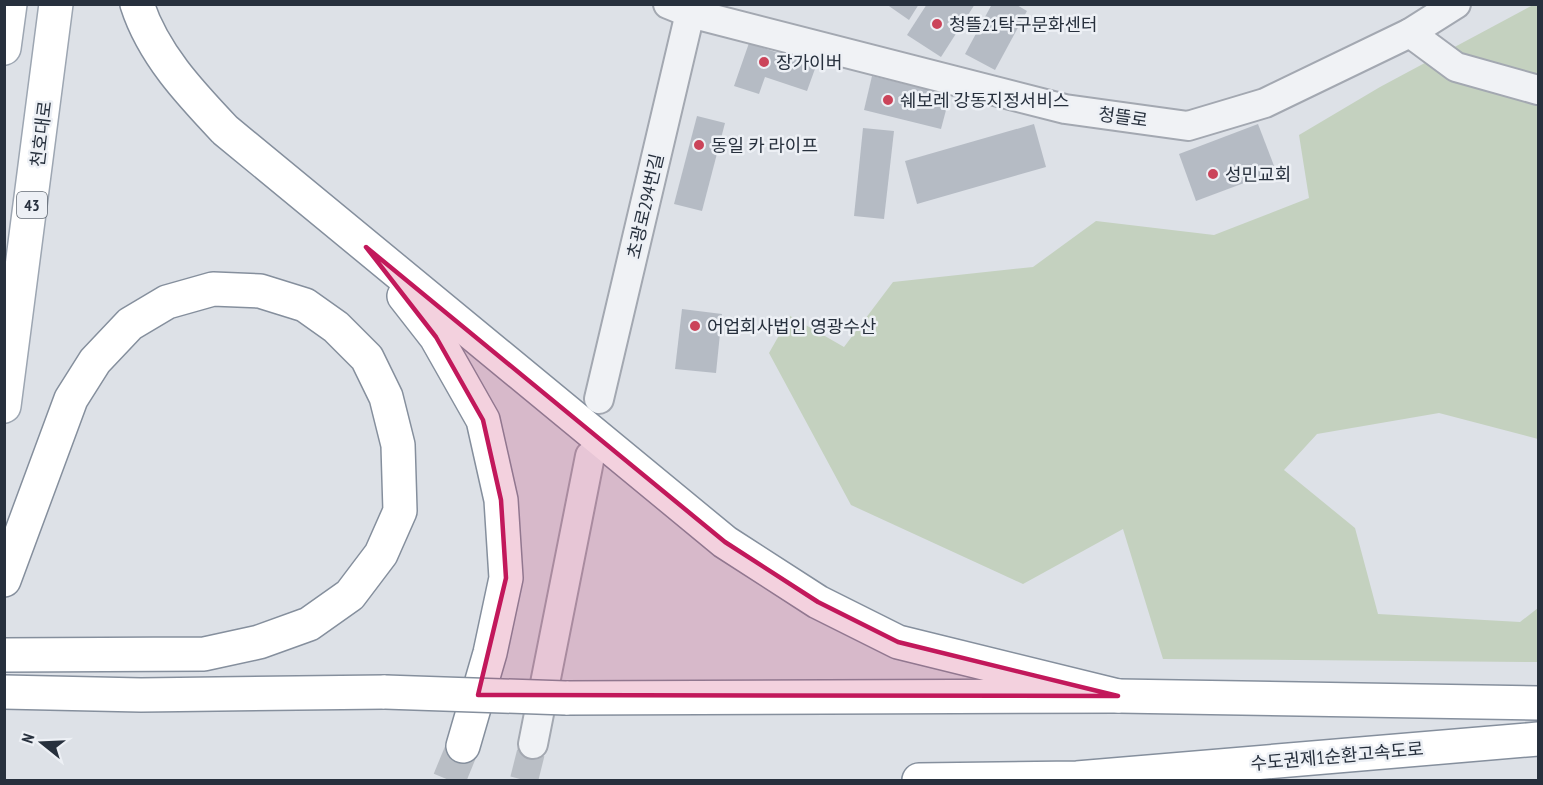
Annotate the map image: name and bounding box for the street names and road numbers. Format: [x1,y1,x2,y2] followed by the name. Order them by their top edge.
[26,100,56,168] street label: 천호대로
[1097,102,1149,132] street label: 청뜰로
[622,151,668,261] street label: 초광로294번길
[17,192,47,218] road number: 43
[1249,737,1425,775] street label: 수도권제1순환고속도로

